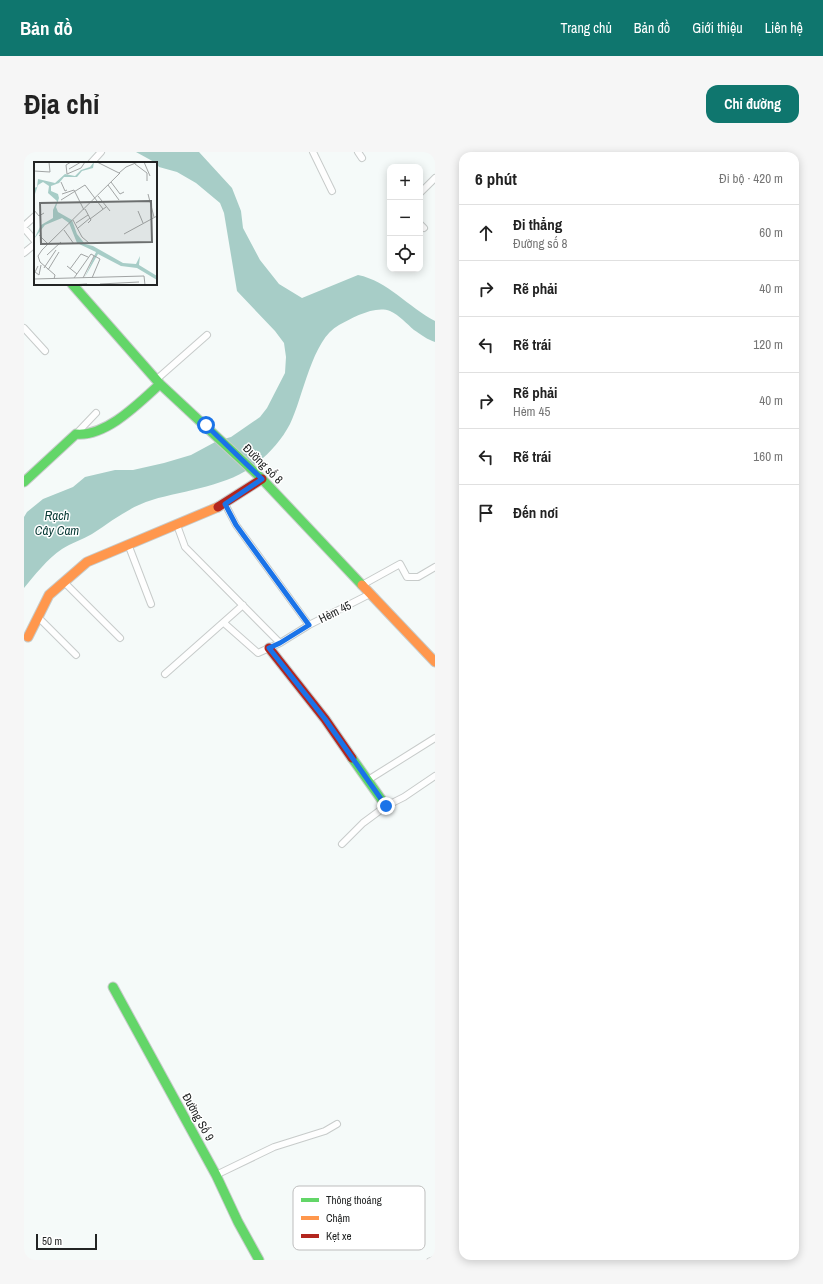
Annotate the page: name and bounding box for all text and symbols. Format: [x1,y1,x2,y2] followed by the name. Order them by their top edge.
[20,15,73,41] text: Bản đồ
[561,19,612,37] text: Trang chủ
[634,19,670,37] text: Bản đồ
[692,19,743,37] text: Giới thiệu
[765,19,803,37] text: Liên hệ
[24,85,99,123] text: Địa chỉ
[706,85,799,123] button: Chỉ đường
[34,162,157,285] inset map
[387,164,423,272] map controls
[387,164,423,200] button: +
[475,167,517,190] text: 6 phút
[719,170,783,187] text: Đi bộ · 420 m
[387,200,423,236] button: −
[513,214,562,235] text: Đi thẳng
[475,222,497,244] icon: ahead
[759,224,783,241] text: 60 m
[513,235,568,252] text: Đường số 8
[387,236,423,272] button: locate
[475,278,497,300] icon: right
[513,278,557,299] text: Rẽ phải
[759,280,783,297] text: 40 m
[475,334,497,356] icon: left
[513,334,551,355] text: Rẽ trái
[753,336,783,353] text: 120 m
[513,382,557,403] text: Rẽ phải
[475,390,497,412] icon: right
[759,392,783,409] text: 40 m
[513,403,550,420] text: Hẻm 45
[197,416,215,434] route start
[240,441,286,487] street label: Đường số 8
[475,446,497,468] icon: left
[513,446,551,467] text: Rẽ trái
[753,448,783,465] text: 160 m
[475,502,497,524] icon: arrive
[513,502,558,523] text: Đến nơi
[35,507,79,539] water label: Rạch Cây Cam
[316,597,354,627] street label: Hẻm 45
[377,797,395,815] route end
[178,1090,218,1144] street label: Đường Số 9
[293,1186,425,1250] legend
[326,1193,382,1207] text: Thông thoáng
[326,1211,350,1225] text: Chậm
[326,1229,352,1243] text: Kẹt xe
[36,1232,97,1251] scale bar
[42,1234,62,1248] text: 50 m

